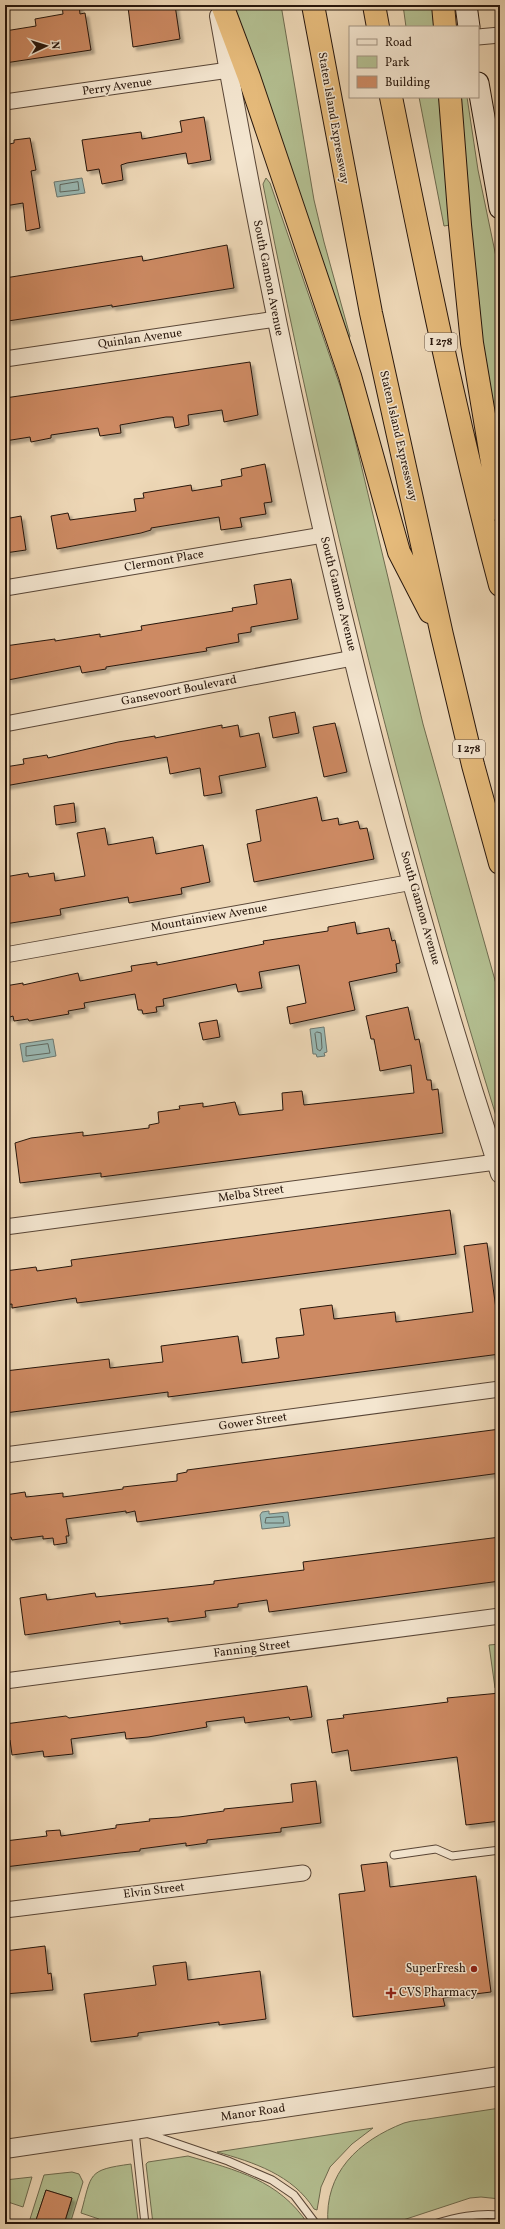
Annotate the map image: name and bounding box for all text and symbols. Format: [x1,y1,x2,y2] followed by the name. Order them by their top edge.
[26,26,66,66] north arrow
[349,26,479,98] legend
[385,35,412,51] text: Road
[47,41,62,50] text: N
[314,51,353,186] street label: Staten Island Expressway
[385,55,410,71] text: Park
[81,74,153,100] street label: Perry Avenue
[385,75,430,91] text: Building
[249,219,287,338] street label: South Gannon Avenue
[97,325,183,353] street label: Quinlan Avenue
[425,333,457,351] road number: I 278
[375,369,421,503] street label: Staten Island Expressway
[316,535,360,653] street label: South Gannon Avenue
[123,546,205,576] street label: Clermont Place
[120,672,238,710] street label: Gansevoort Boulevard
[453,740,485,758] road number: I 278
[396,849,444,967] street label: South Gannon Avenue
[150,900,269,936] street label: Mountainview Avenue
[217,1181,285,1207] street label: Melba Street
[218,1409,288,1435] street label: Gower Street
[213,1636,291,1662] street label: Fanning Street
[122,1879,186,1903] street label: Elvin Street
[406,1961,466,1977] place label: SuperFresh
[469,1964,479,1974] marker: SuperFresh
[399,1985,478,2001] place label: CVS Pharmacy
[386,1988,396,1998] marker: CVS Pharmacy
[220,2101,287,2125] street label: Manor Road

